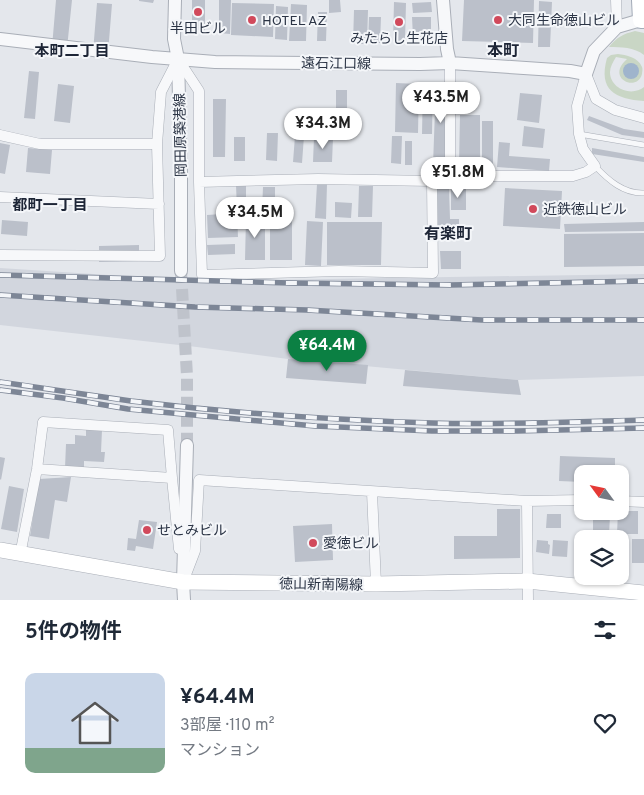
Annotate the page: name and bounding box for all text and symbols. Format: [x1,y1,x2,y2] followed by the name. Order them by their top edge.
[192,6,204,18] marker: 半田ビル
[262,13,327,30] place label: HOTEL AZ
[508,13,620,30] place label: 大同生命徳山ビル
[246,14,258,26] marker: HOTEL AZ
[492,14,504,26] marker: 大同生命徳山ビル
[393,16,405,28] marker: みたらし生花店
[170,21,226,38] place label: 半田ビル
[350,31,448,48] place label: みたらし生花店
[487,42,519,62] district label: 本町
[34,43,110,62] district label: 本町二丁目
[301,55,371,74] street label: 遠石江口線
[400,82,482,124] pin: ¥43.5M
[413,88,469,108] text: ¥43.5M
[172,93,191,177] street label: 岡田原築港線
[282,108,364,150] pin: ¥34.3M
[295,114,351,134] text: ¥34.3M
[417,156,499,199] pin: ¥51.8M
[432,163,484,183] text: ¥51.8M
[214,196,296,239] pin: ¥34.5M
[12,197,88,216] district label: 都町一丁目
[543,202,627,219] place label: 近鉄徳山ビル
[227,203,283,223] text: ¥34.5M
[527,203,539,215] marker: 近鉄徳山ビル
[424,225,472,245] district label: 有楽町
[286,330,368,372] pin: ¥64.4M
[299,336,355,356] text: ¥64.4M
[574,465,629,520] north arrow
[574,465,629,585] map controls
[157,523,227,540] place label: せとみビル
[141,524,153,536] marker: せとみビル
[574,530,629,585] button: layers
[323,536,379,553] place label: 愛徳ビル
[307,537,319,549] marker: 愛徳ビル
[279,576,363,595] street label: 徳山新南陽線
[591,616,619,644] icon: filters
[25,619,122,646] text: 5件の物件
[180,684,255,711] text: ¥64.4M
[65,693,125,753] icon: home
[591,709,619,737] icon: heart
[180,716,274,736] text: 3部屋 · 110 m²
[180,741,260,761] text: マンション

